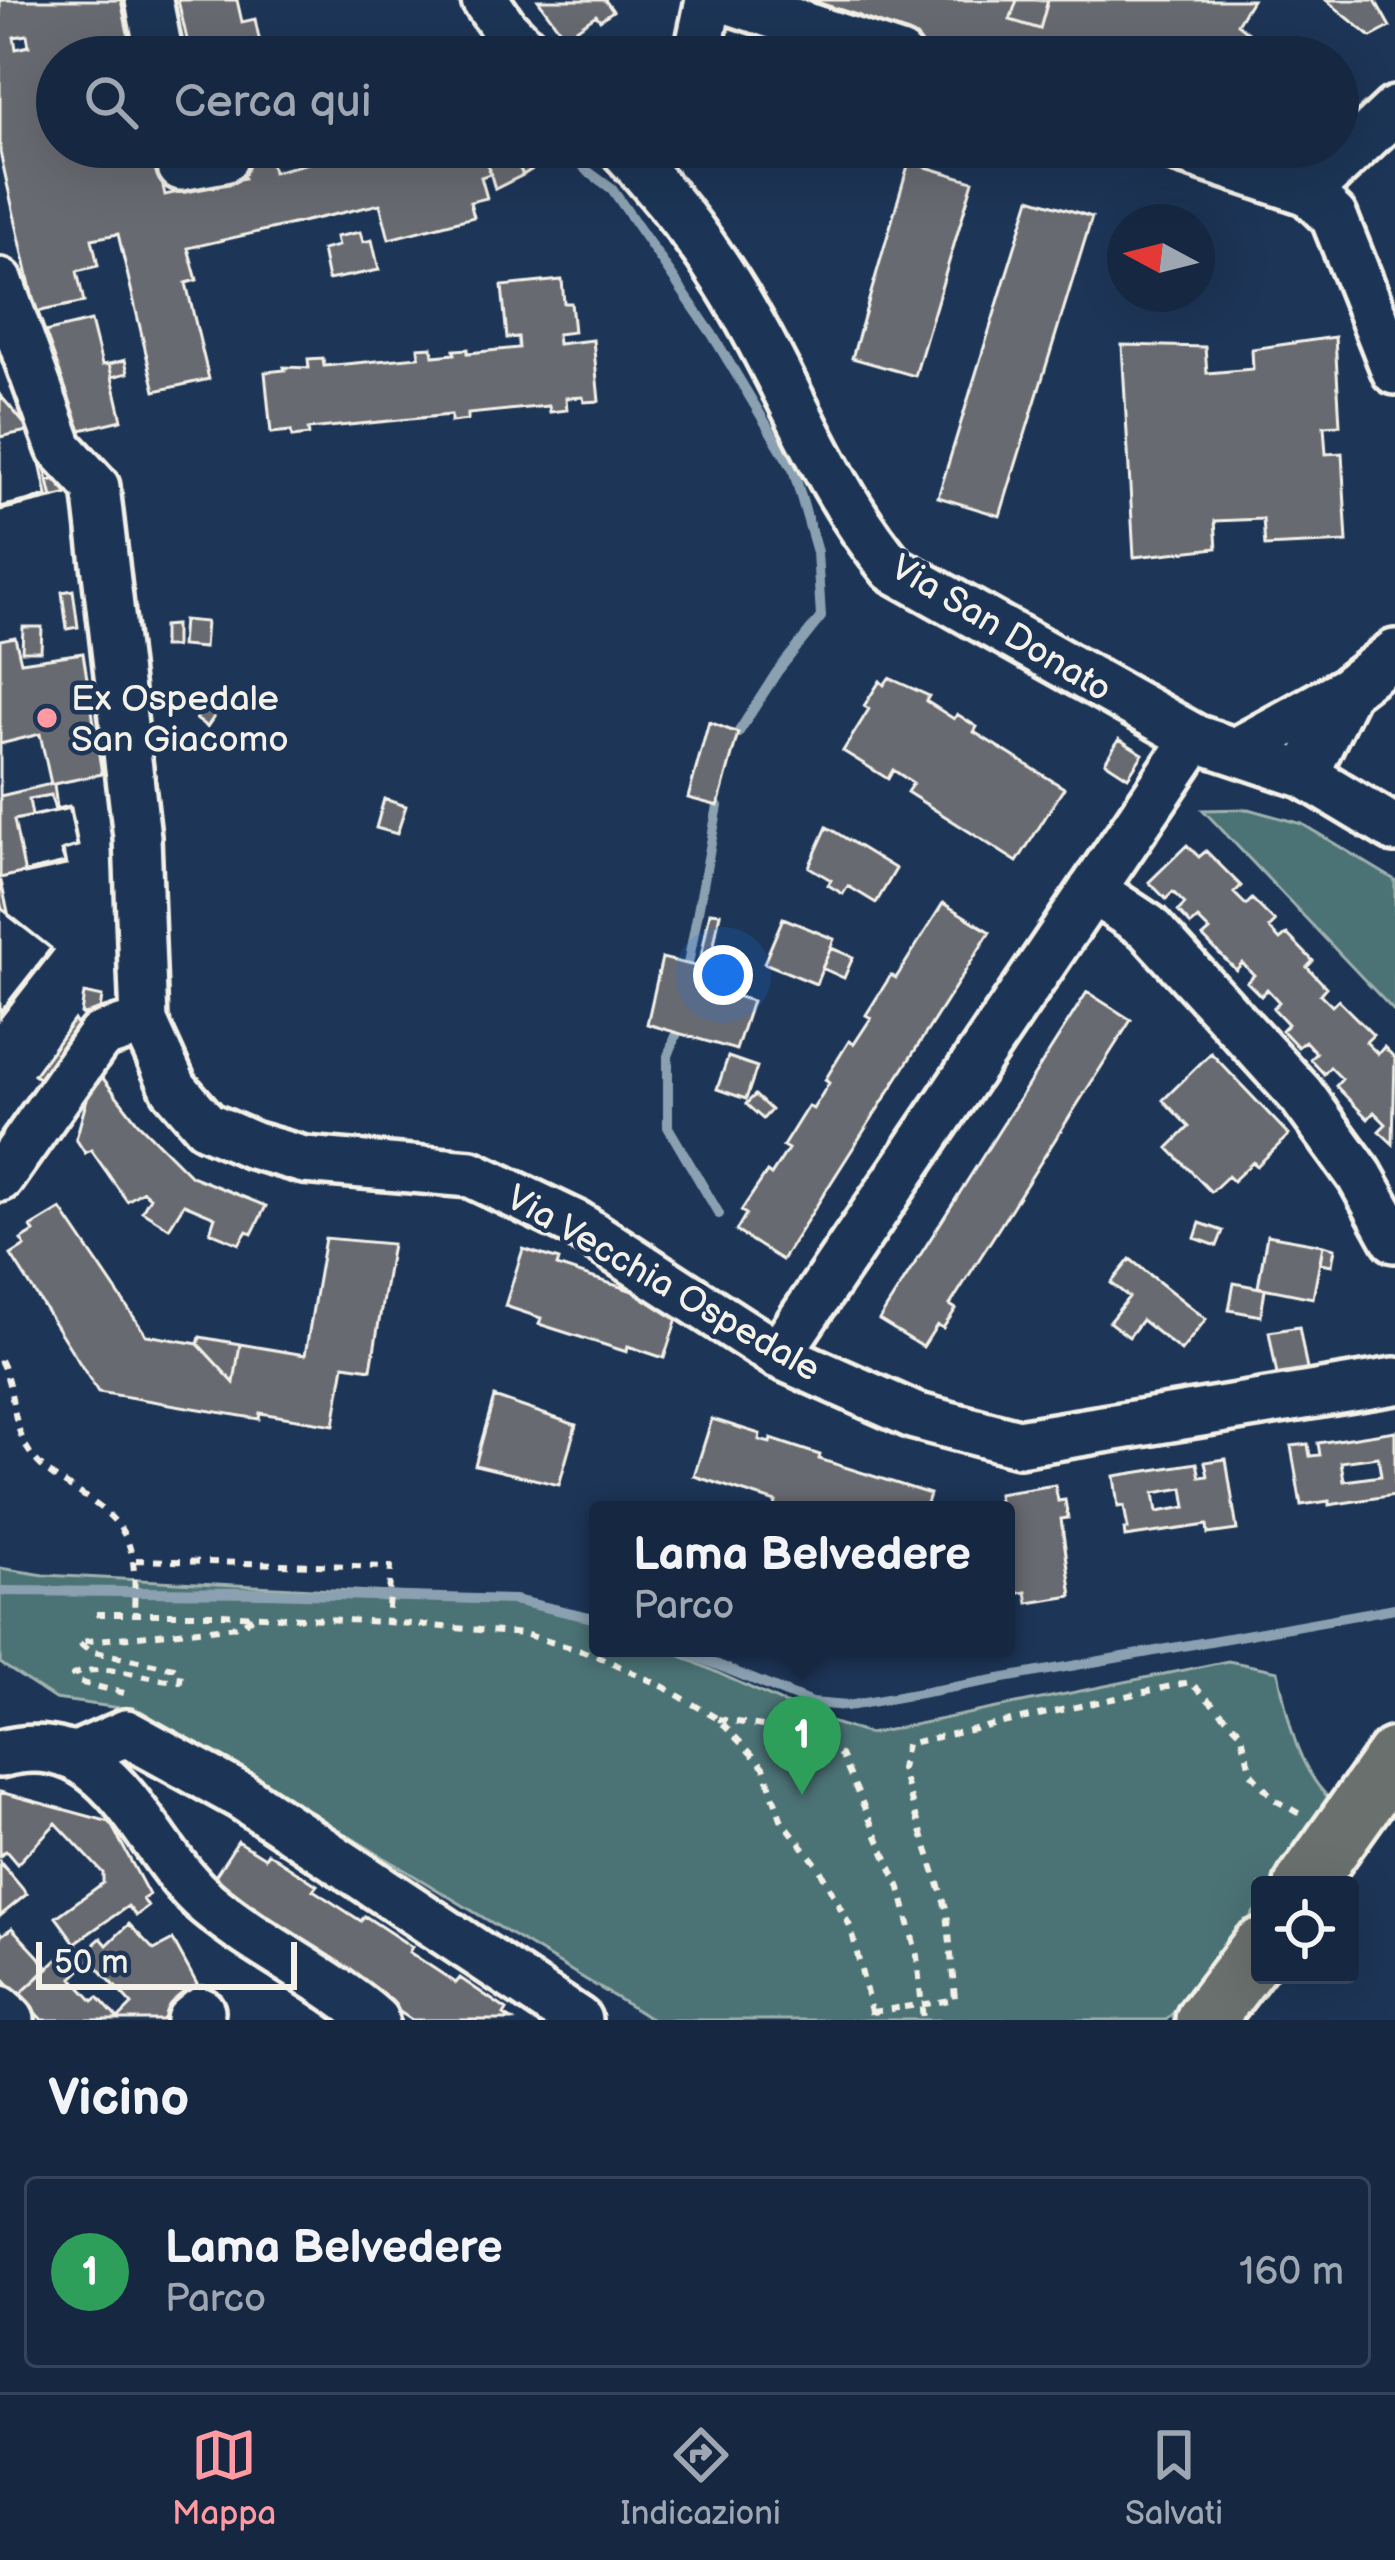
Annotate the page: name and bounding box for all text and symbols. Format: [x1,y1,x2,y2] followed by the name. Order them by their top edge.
[36,36,1359,168] search box
[78,69,144,135] icon: search
[174,75,371,130] text: Cerca qui
[1107,204,1215,312] north arrow
[883,546,1119,712] street label: Via San Donato
[71,678,289,762] place label: Ex Ospedale San Giacomo
[34,705,60,731] marker: Ex Ospedale San Giacomo
[693,945,753,1005] your location
[498,1177,827,1391] street label: Via Vecchia Ospedale
[589,1501,1015,1657] popup
[633,1528,971,1583] text: Lama Belvedere
[633,1583,734,1630] text: Parco
[763,1696,841,1795] pin: 1
[1251,1876,1359,1984] map controls
[1251,1876,1359,1984] button: locate
[36,1936,297,1989] scale bar
[54,1943,129,1983] text: 50 m
[48,2068,189,2129] text: Vicino
[165,2221,503,2276] text: Lama Belvedere
[82,2249,98,2296] text: 1
[1239,2249,1344,2296] text: 160 m
[165,2276,266,2323] text: Parco
[172,2422,276,2534] tab: Mappa
[620,2422,781,2534] tab: Indicazioni
[1125,2422,1223,2534] tab: Salvati

